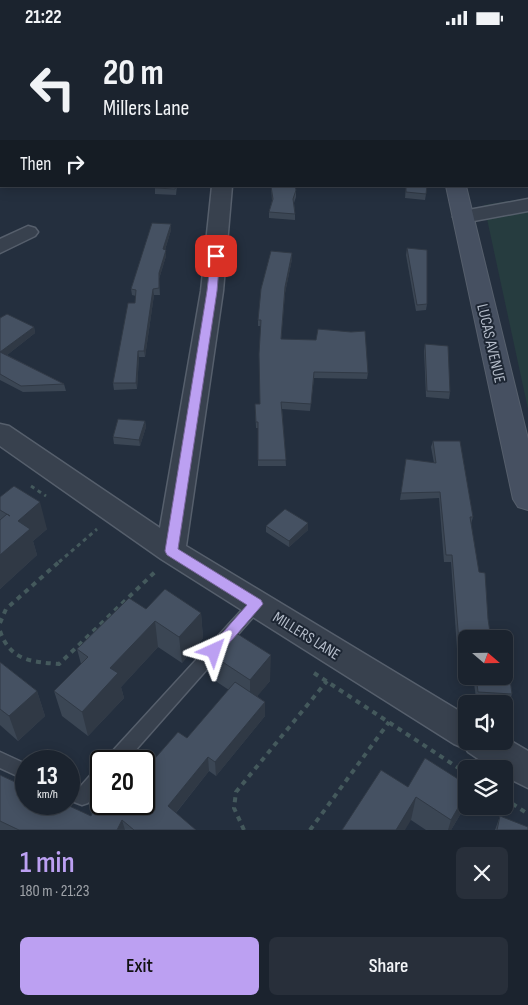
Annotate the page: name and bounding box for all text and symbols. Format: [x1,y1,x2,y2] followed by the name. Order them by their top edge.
[25,6,62,29] text: 21:22
[103,52,164,95] text: 20 m
[20,55,85,120] icon: left
[103,95,189,122] text: Millers Lane
[61,150,89,178] icon: right
[20,153,51,176] text: Then
[195,235,237,277] pin
[202,242,230,270] icon: arrive
[472,302,509,385] street label: LUCAS AVENUE
[269,608,343,664] street label: MILLERS LANE
[187,624,239,676] position arrow
[458,630,512,685] north arrow
[458,630,513,815] map controls
[458,695,513,750] button: sound
[90,750,155,815] speed limit sign: 20
[458,760,513,815] button: layers
[37,761,58,792] text: 13
[37,787,58,802] text: km/h
[20,845,75,881] text: 1 min
[456,847,508,899] button: close
[20,882,89,901] text: 180 m · 21:23
[20,937,259,995] button: Exit
[269,937,508,995] button: Share

